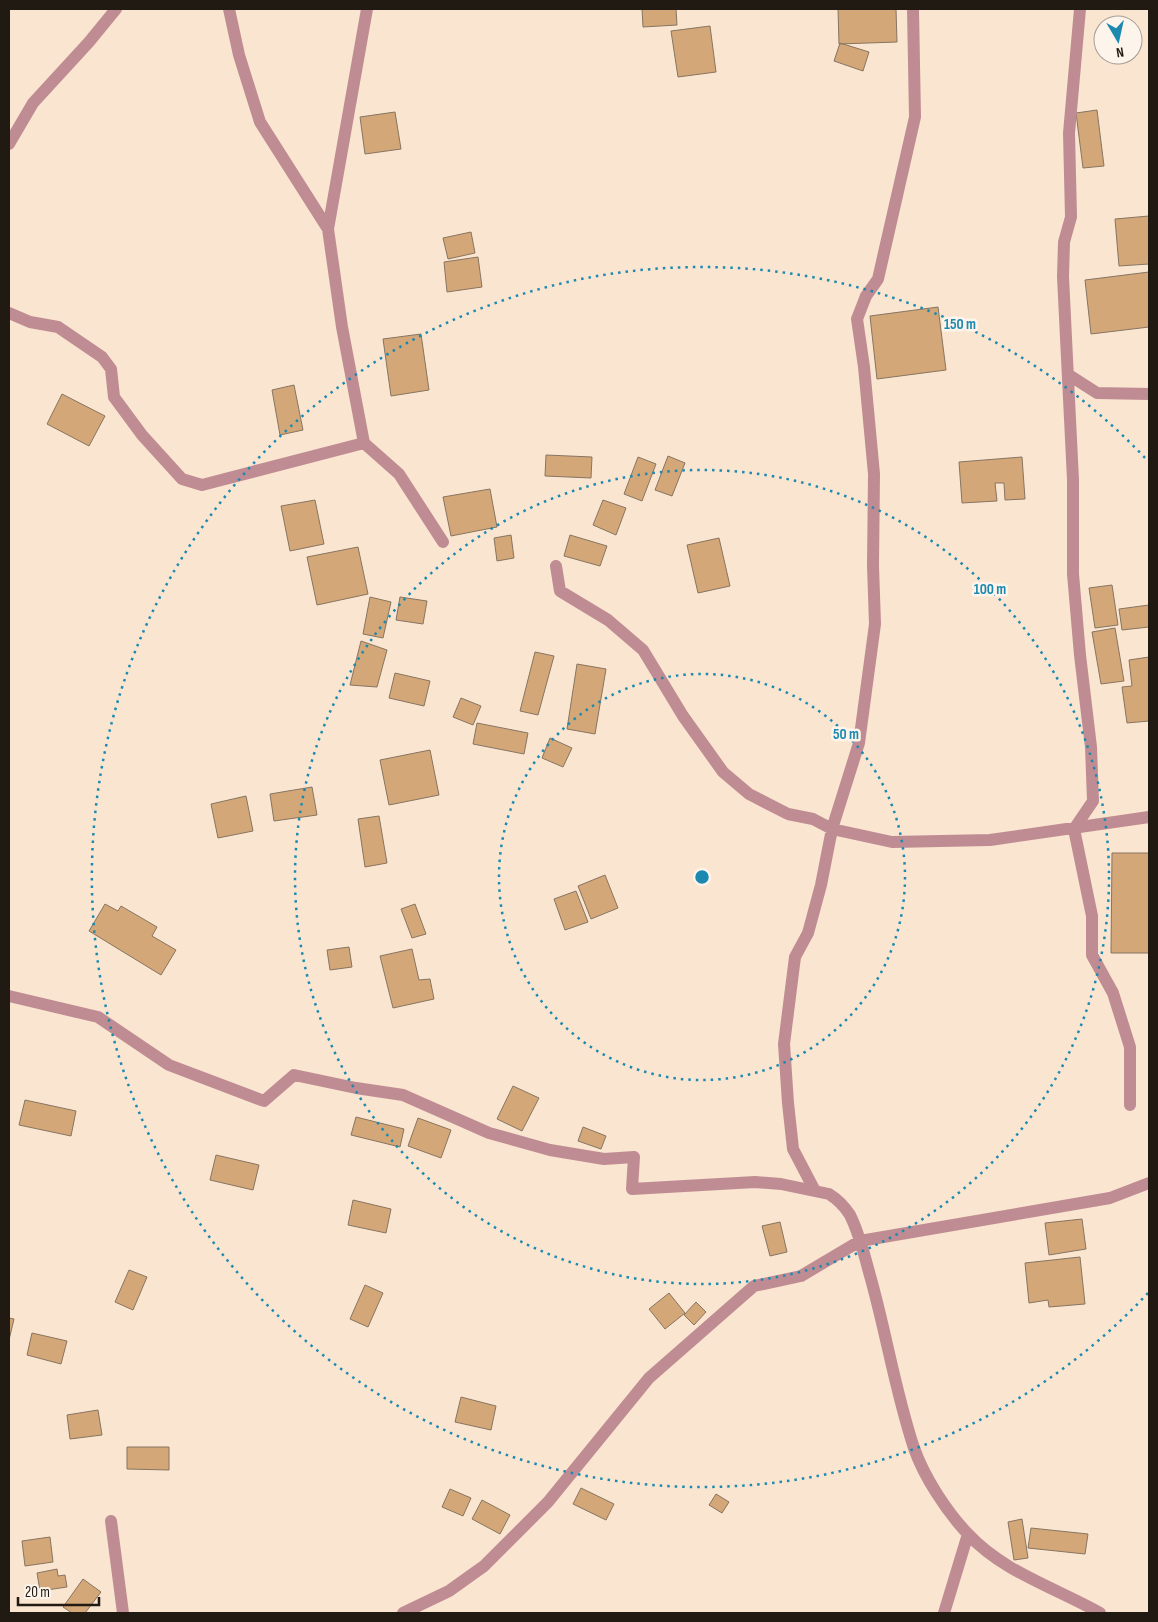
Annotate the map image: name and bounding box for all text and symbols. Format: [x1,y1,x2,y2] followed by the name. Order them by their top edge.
[1093,15,1143,65] north arrow
[1115,43,1125,61] text: N
[944,315,976,334] text: 150 m
[974,580,1006,599] text: 100 m
[833,725,859,744] text: 50 m
[693,868,711,886] centre of rings
[18,1574,99,1606] scale bar
[25,1583,50,1602] text: 20 m

